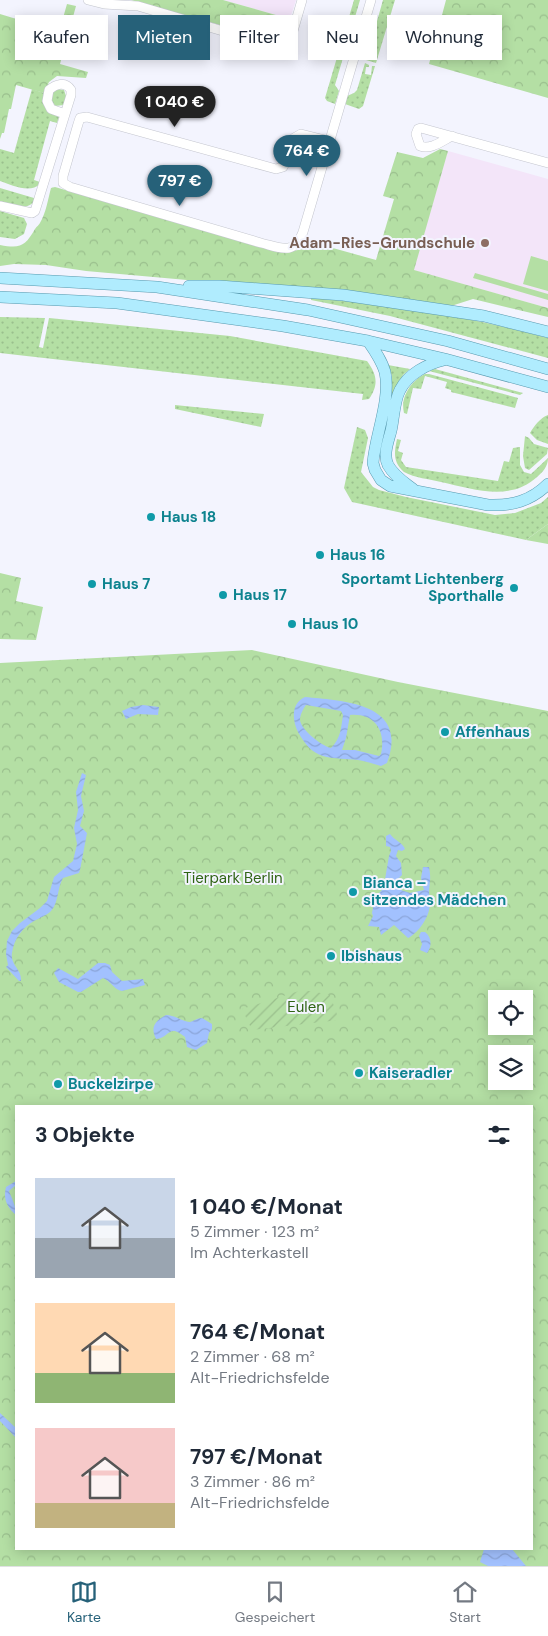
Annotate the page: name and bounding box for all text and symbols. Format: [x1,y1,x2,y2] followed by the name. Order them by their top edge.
[15,15,108,60] chip: Kaufen
[118,15,210,60] chip: Mieten
[220,15,298,60] chip: Filter
[308,15,377,60] chip: Neu
[387,15,502,60] chip: Wohnung
[129,86,221,128] pin: 1 040 €
[146,91,204,112] text: 1 040 €
[272,134,342,177] pin: 764 €
[284,140,330,161] text: 764 €
[145,164,215,207] pin: 797 €
[158,170,202,191] text: 797 €
[289,233,475,253] place label: Adam-Ries-Grundschule
[479,237,491,249] marker: Adam-Ries-Grundschule
[161,507,216,527] place label: Haus 18
[145,511,157,523] marker: Haus 18
[330,545,385,565] place label: Haus 16
[314,549,326,561] marker: Haus 16
[341,569,504,606] place label: Sportamt Lichtenberg Sporthalle
[102,574,150,594] place label: Haus 7
[86,578,98,590] marker: Haus 7
[508,582,520,594] marker: Sportamt Lichtenberg Sporthalle
[233,585,287,605] place label: Haus 17
[217,589,229,601] marker: Haus 17
[302,614,358,634] place label: Haus 10
[286,618,298,630] marker: Haus 10
[455,722,530,742] place label: Affenhaus
[439,726,451,738] marker: Affenhaus
[183,868,283,888] park label: Tierpark Berlin
[363,873,506,910] place label: Bianca – sitzendes Mädchen
[347,886,359,898] marker: Bianca – sitzendes Mädchen
[341,946,402,966] place label: Ibishaus
[325,950,337,962] marker: Ibishaus
[488,990,533,1090] map controls
[488,990,533,1035] button: locate
[287,997,325,1017] park label: Eulen
[488,1045,533,1090] button: layers
[369,1063,452,1083] place label: Kaiseradler
[353,1067,365,1079] marker: Kaiseradler
[68,1074,153,1094] place label: Buckelzirpe
[52,1078,64,1090] marker: Buckelzirpe
[35,1121,135,1149] text: 3 Objekte
[485,1121,513,1149] icon: filters
[190,1193,343,1221] text: 1 040 €/Monat
[75,1198,135,1258] icon: home
[190,1221,319,1242] text: 5 Zimmer · 123 m²
[190,1242,309,1263] text: Im Achterkastell
[190,1318,325,1346] text: 764 €/Monat
[75,1323,135,1383] icon: home
[190,1346,315,1367] text: 2 Zimmer · 68 m²
[190,1367,330,1388] text: Alt-Friedrichsfelde
[190,1443,323,1471] text: 797 €/Monat
[75,1448,135,1508] icon: home
[190,1471,315,1492] text: 3 Zimmer · 86 m²
[190,1492,330,1513] text: Alt-Friedrichsfelde
[67,1578,101,1626] tab: Karte
[235,1578,315,1626] tab: Gespeichert
[449,1578,481,1626] tab: Start

